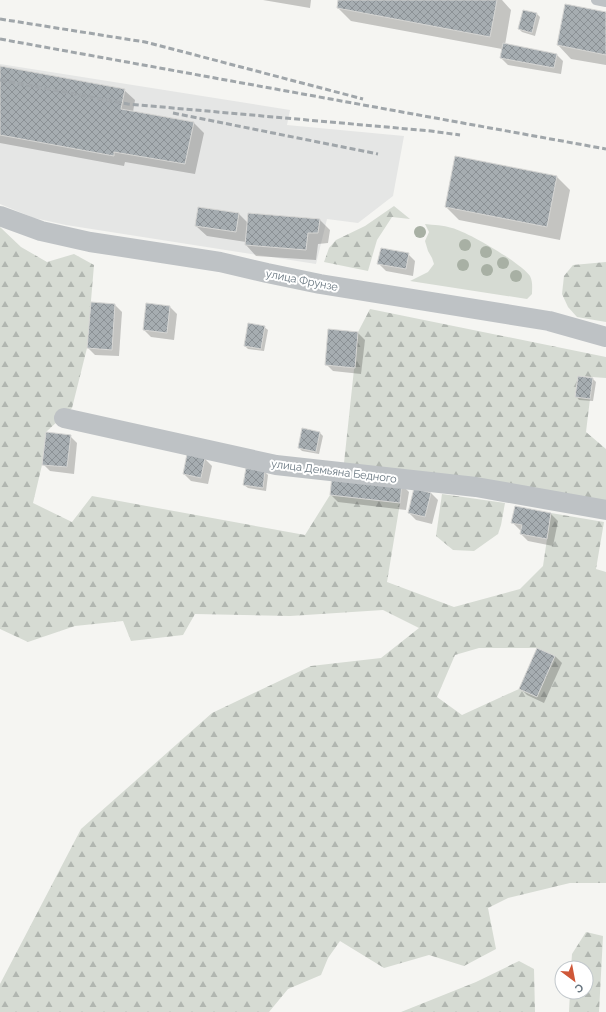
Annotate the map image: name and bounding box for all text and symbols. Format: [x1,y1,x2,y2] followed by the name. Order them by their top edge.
[265,267,340,294] street label: улица Фрунзе
[270,457,398,486] street label: улица Демьяна Бедного
[554,960,594,1000] north arrow
[572,981,586,996] text: С

